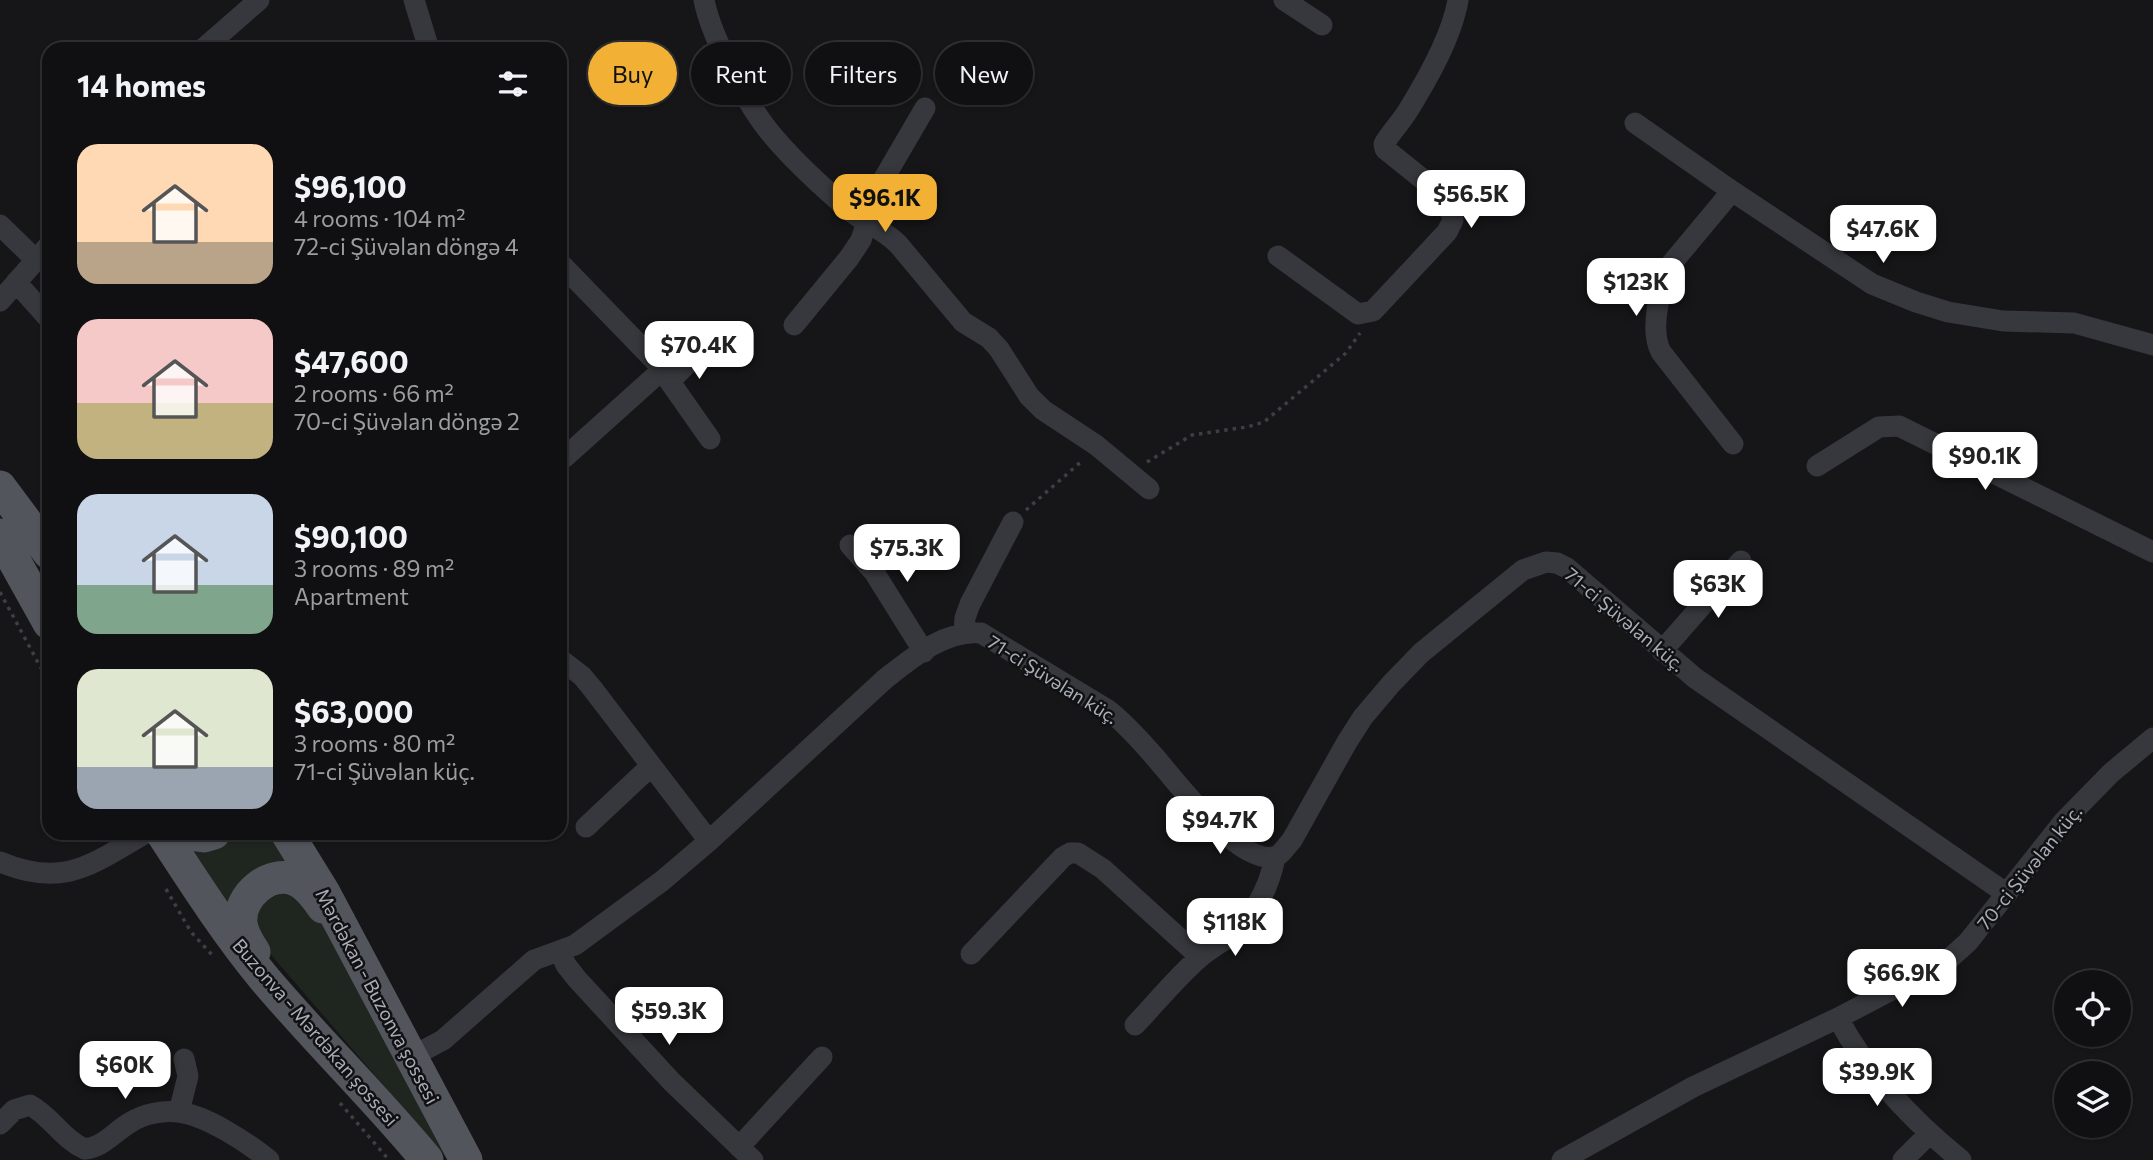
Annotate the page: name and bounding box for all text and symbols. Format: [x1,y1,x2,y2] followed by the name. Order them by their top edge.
[588,42,677,105] chip: Buy
[691,42,791,105] chip: Rent
[805,42,921,105] chip: Filters
[935,42,1033,105] chip: New
[494,65,532,103] icon: filters
[77,66,206,103] text: 14 homes
[294,167,407,204] text: $96,100
[1414,170,1528,230] pin: $56.5K
[133,172,217,256] icon: home
[828,174,942,234] pin: $96.1K
[1433,179,1509,207] text: $56.5K
[849,183,921,211] text: $96.1K
[294,204,466,232] text: 4 rooms · 104 m²
[1826,205,1940,265] pin: $47.6K
[1846,214,1920,242] text: $47.6K
[294,232,519,260] text: 72-ci Şüvəlan döngə 4
[1587,258,1685,318] pin: $123K
[1603,267,1669,295] text: $123K
[642,322,756,381] pin: $70.4K
[661,330,737,358] text: $70.4K
[294,342,409,379] text: $47,600
[133,347,217,431] icon: home
[294,379,454,407] text: 2 rooms · 66 m²
[294,407,520,435] text: 70-ci Şüvəlan döngə 2
[1928,433,2042,492] pin: $90.1K
[1948,441,2022,469] text: $90.1K
[294,517,408,554] text: $90,100
[133,522,217,606] icon: home
[850,524,964,584] pin: $75.3K
[870,533,944,561] text: $75.3K
[294,554,454,582] text: 3 rooms · 89 m²
[1677,560,1759,620] pin: $63K
[1560,562,1690,676] street label: 71-ci Şüvəlan küç.
[1690,569,1746,597] text: $63K
[294,582,409,610] text: Apartment
[984,630,1122,728] street label: 71-ci Şüvəlan küç.
[294,692,414,729] text: $63,000
[133,697,217,781] icon: home
[294,729,455,757] text: 3 rooms · 80 m²
[294,757,475,785] text: 71-ci Şüvəlan küç.
[1163,796,1277,856] pin: $94.7K
[1972,800,2086,934] street label: 70-ci Şüvəlan küç.
[1182,805,1258,833] text: $94.7K
[311,884,445,1108] street label: Mərdəkan - Buzonva şossesi
[1186,898,1284,958] pin: $118K
[1203,907,1267,935] text: $118K
[228,934,404,1130] street label: Buzonva - Mərdəkan şossesi
[1845,950,1959,1009] pin: $66.9K
[1863,958,1941,986] text: $66.9K
[2054,970,2131,1138] map controls
[2054,970,2131,1047] button: locate
[612,988,726,1047] pin: $59.3K
[631,996,707,1024] text: $59.3K
[84,1042,166,1101] pin: $60K
[1820,1048,1934,1108] pin: $39.9K
[96,1050,154,1078] text: $60K
[1839,1057,1915,1085] text: $39.9K
[2054,1061,2131,1138] button: layers

